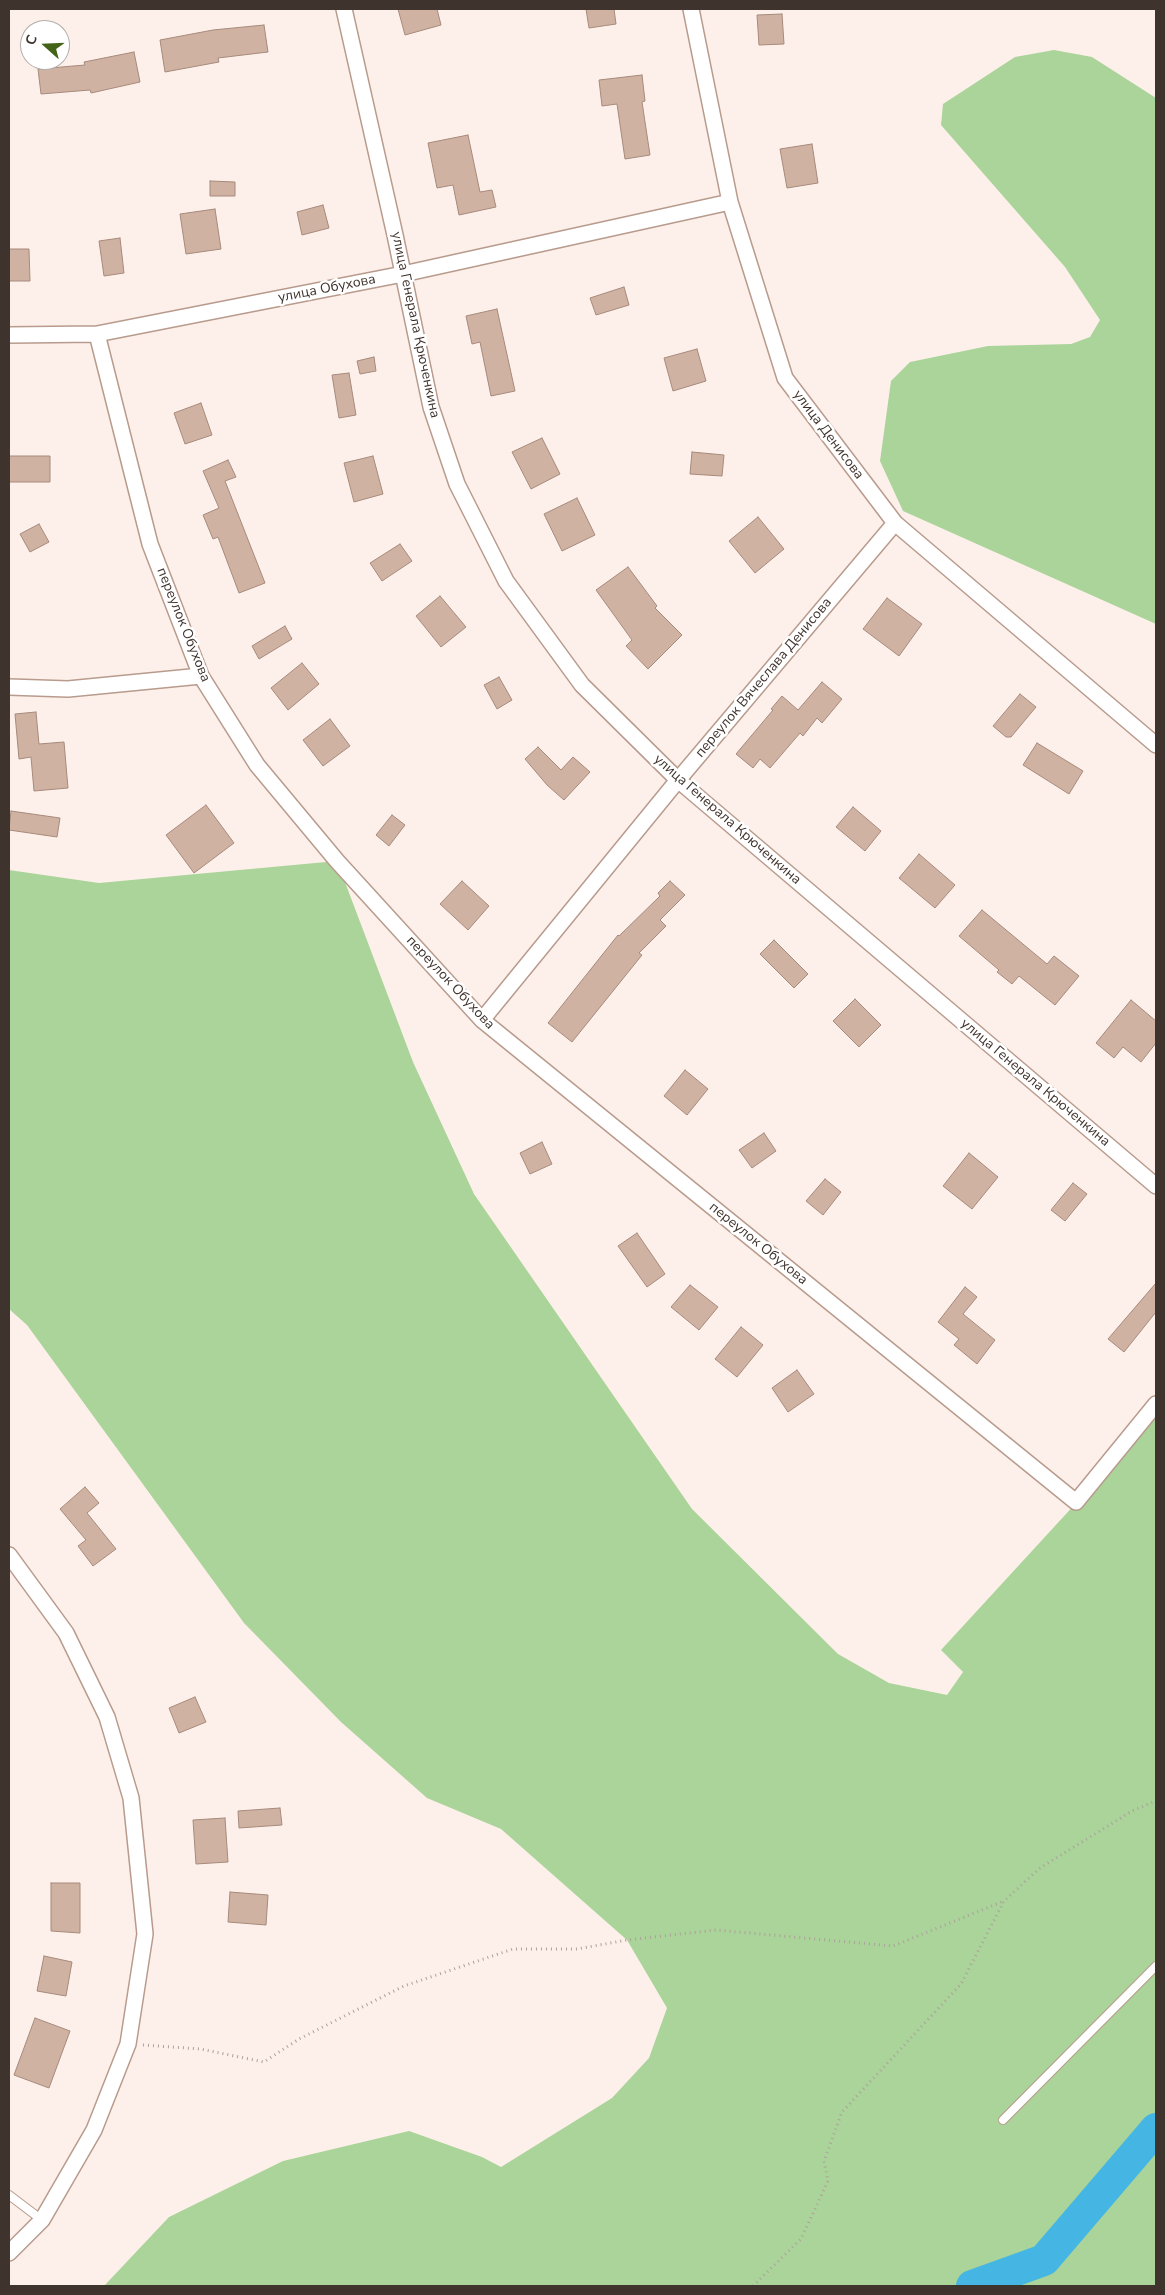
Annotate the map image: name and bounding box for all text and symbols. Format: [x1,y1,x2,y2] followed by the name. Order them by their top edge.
[20,20,70,70] north arrow
[21,32,42,48] text: С
[387,230,443,420] street label: улица Генерала Крюченкина
[277,271,377,307] street label: улица Обухова
[789,387,867,483] street label: улица Денисова
[152,565,214,685] street label: переулок Обухова
[692,595,836,761] street label: переулок Вячеслава Денисова
[650,751,804,889] street label: улица Генерала Крюченкина
[402,933,498,1033] street label: переулок Обухова
[957,1016,1113,1150] street label: улица Генерала Крюченкина
[705,1199,811,1289] street label: переулок Обухова

